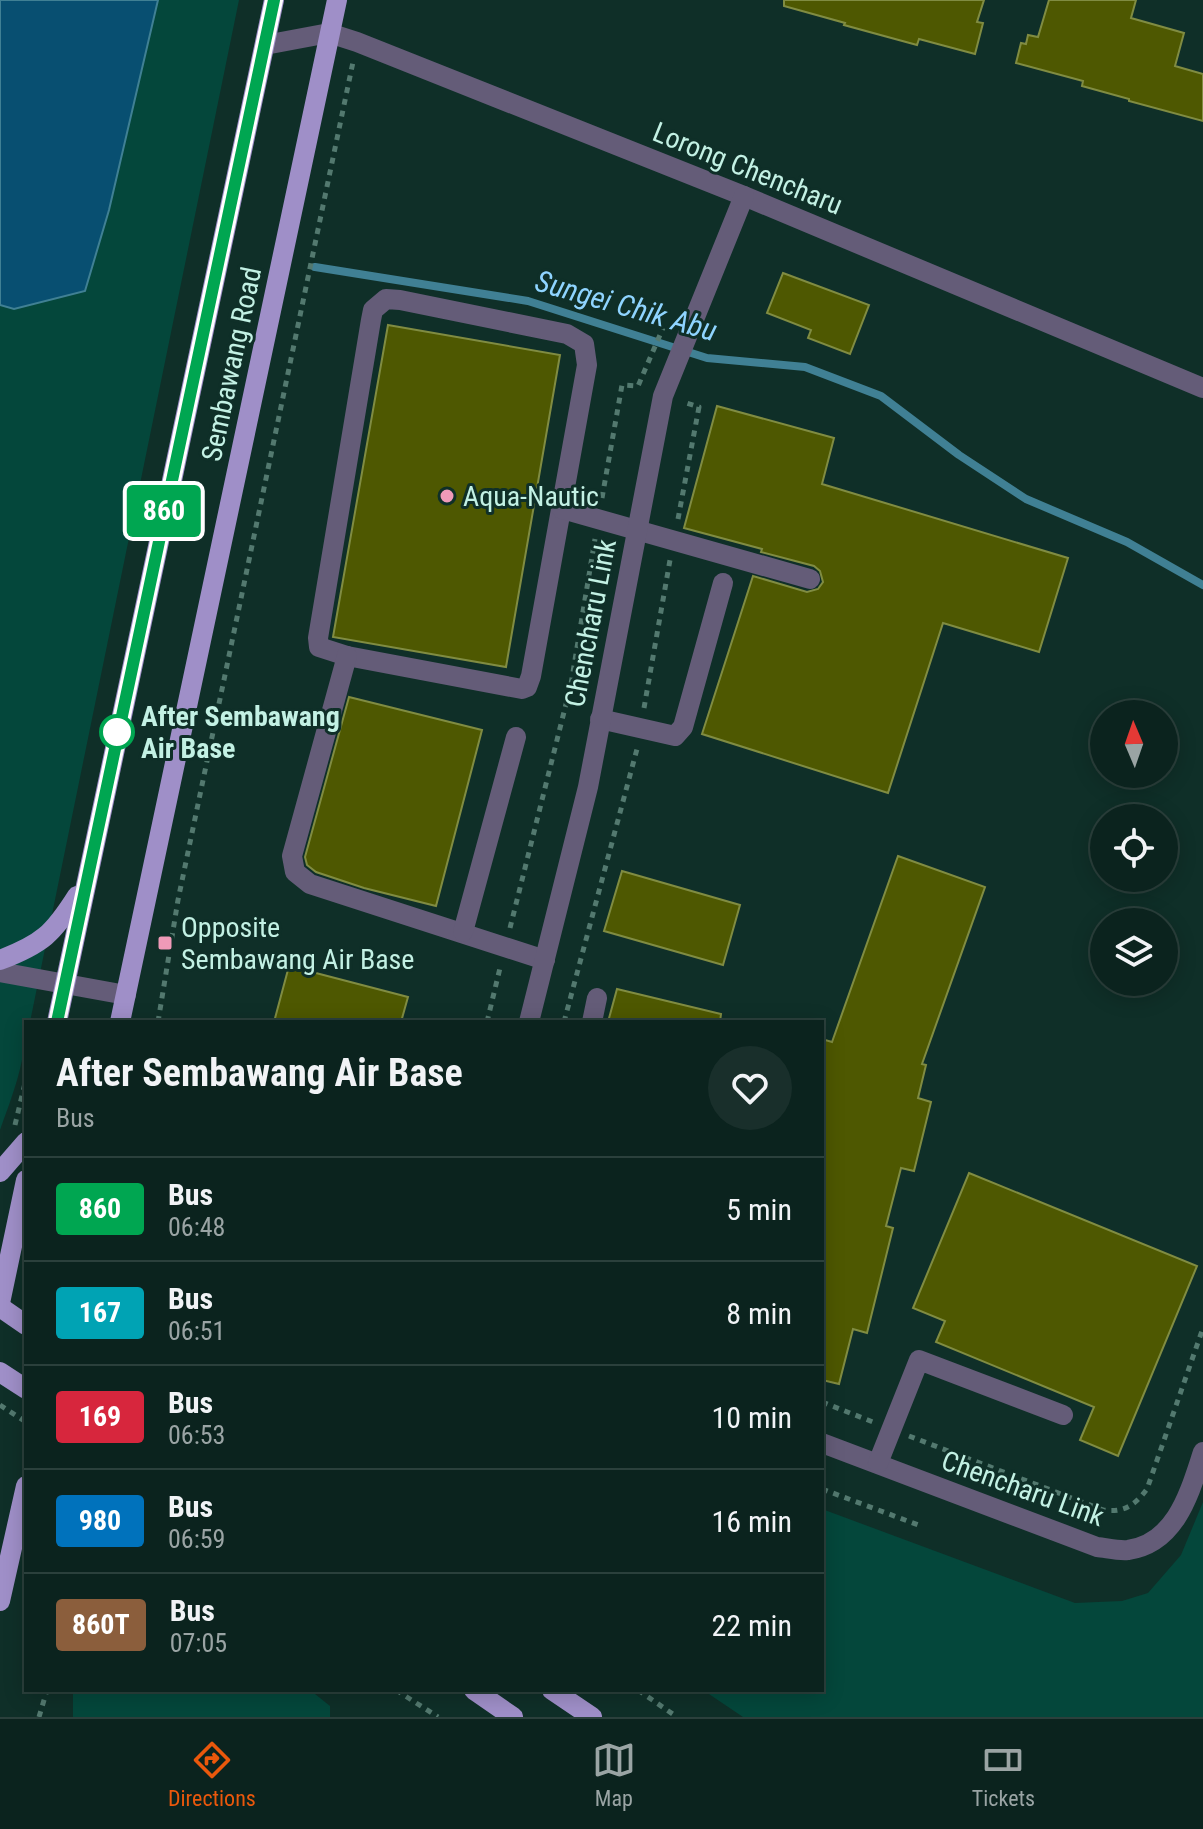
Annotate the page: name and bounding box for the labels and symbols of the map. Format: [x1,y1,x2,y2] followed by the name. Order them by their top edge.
[648,115,847,222] street label: Lorong Chencharu
[531,263,721,348] water label: Sungei Chik Abu
[195,264,268,464] street label: Sembawang Road
[463,480,599,513] place label: Aqua-Nautic
[118,485,210,537] line badge: 860
[438,487,456,505] marker: Aqua-Nautic
[558,536,623,710] street label: Chencharu Link
[141,700,340,765] place label: After Sembawang Air Base
[1090,700,1178,788] north arrow
[100,715,134,749] marker: After Sembawang Air Base
[181,911,414,976] place label: Opposite Sembawang Air Base
[156,934,174,952] marker: Opposite Sembawang Air Base
[937,1444,1109,1533] street label: Chencharu Link

